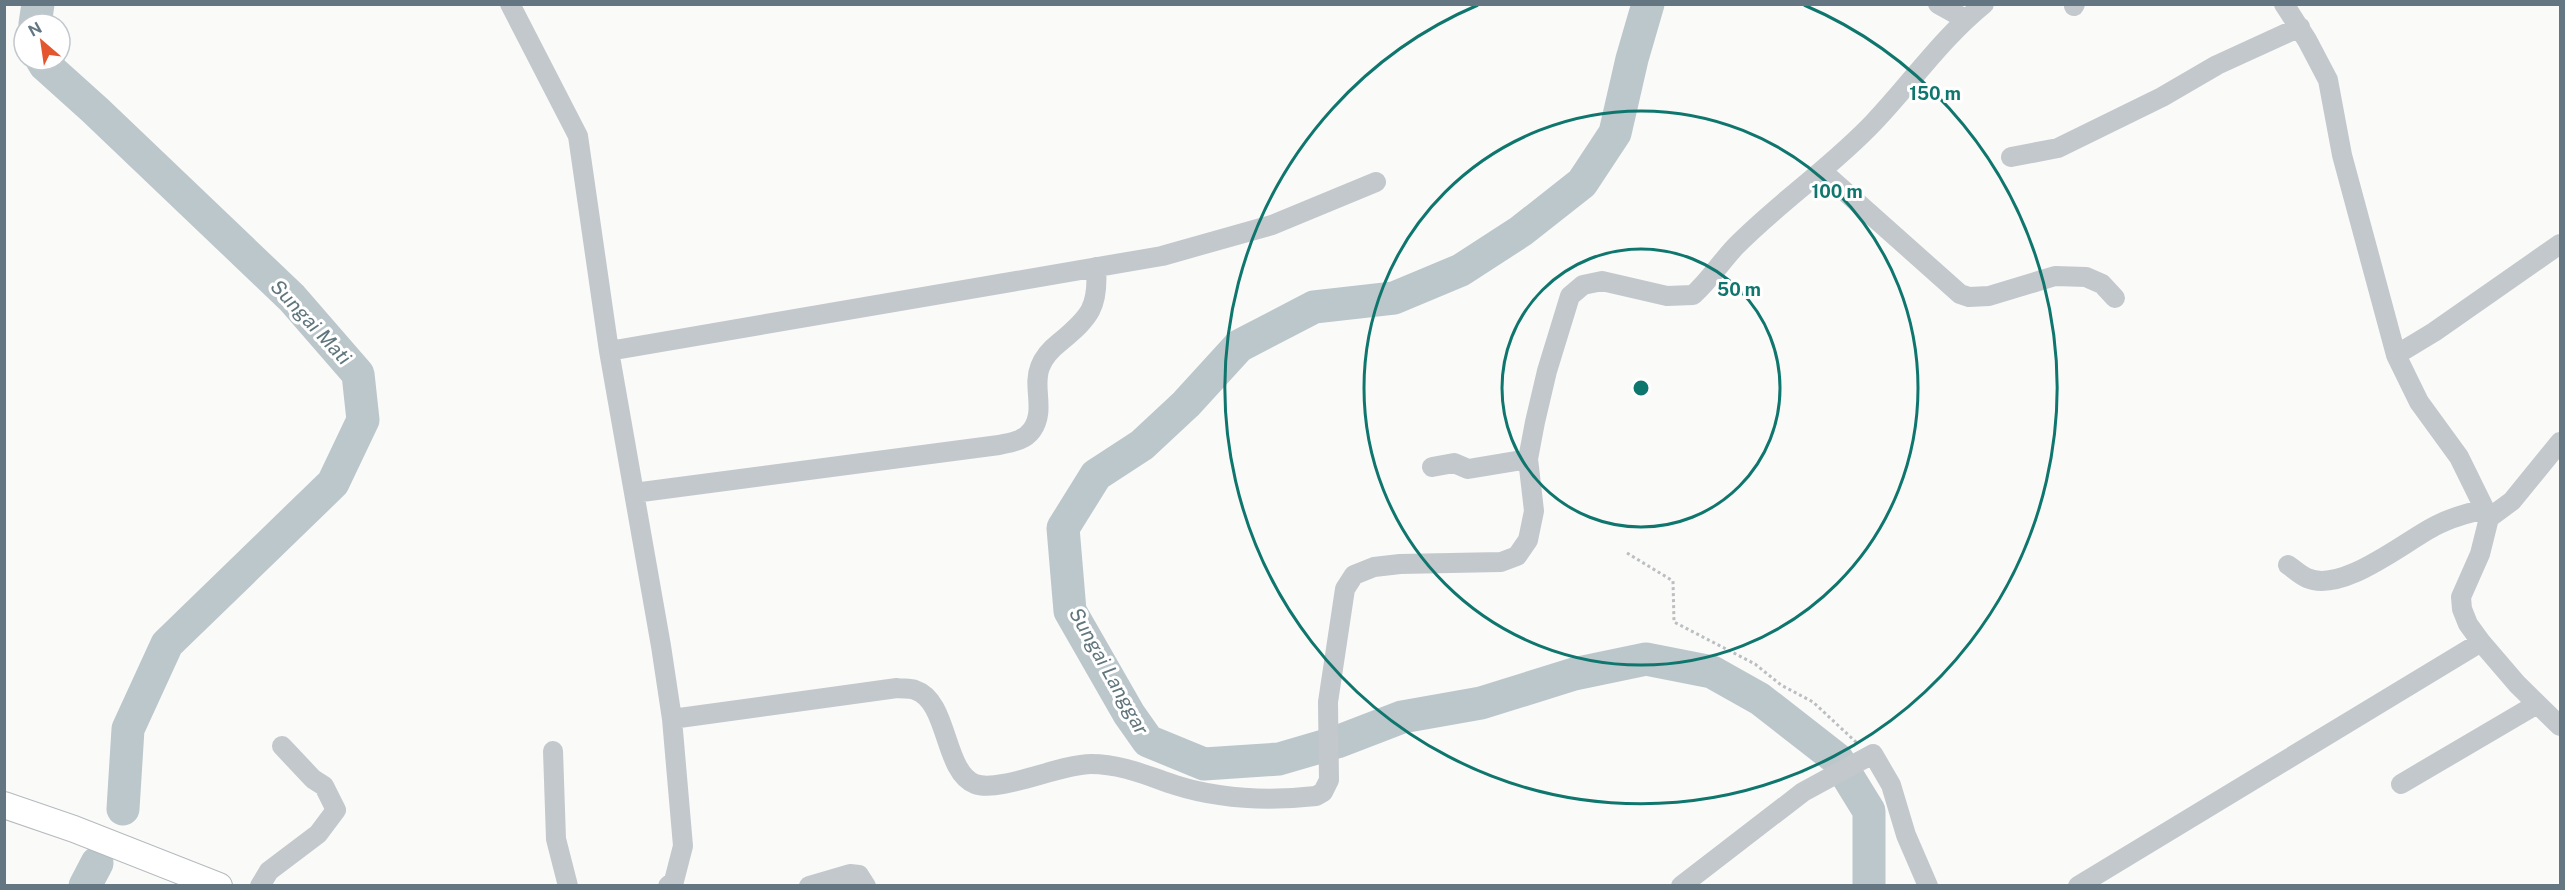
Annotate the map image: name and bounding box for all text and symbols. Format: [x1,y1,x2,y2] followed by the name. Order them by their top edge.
[12,12,72,72] north arrow
[25,18,45,41] text: N
[1909,83,1961,104] text: 150 m
[1811,181,1863,202] text: 100 m
[266,275,356,369] water label: Sungai Mati
[1717,279,1761,300] text: 50 m
[1631,378,1651,398] centre of rings
[1064,603,1154,739] water label: Sungai Langgar

